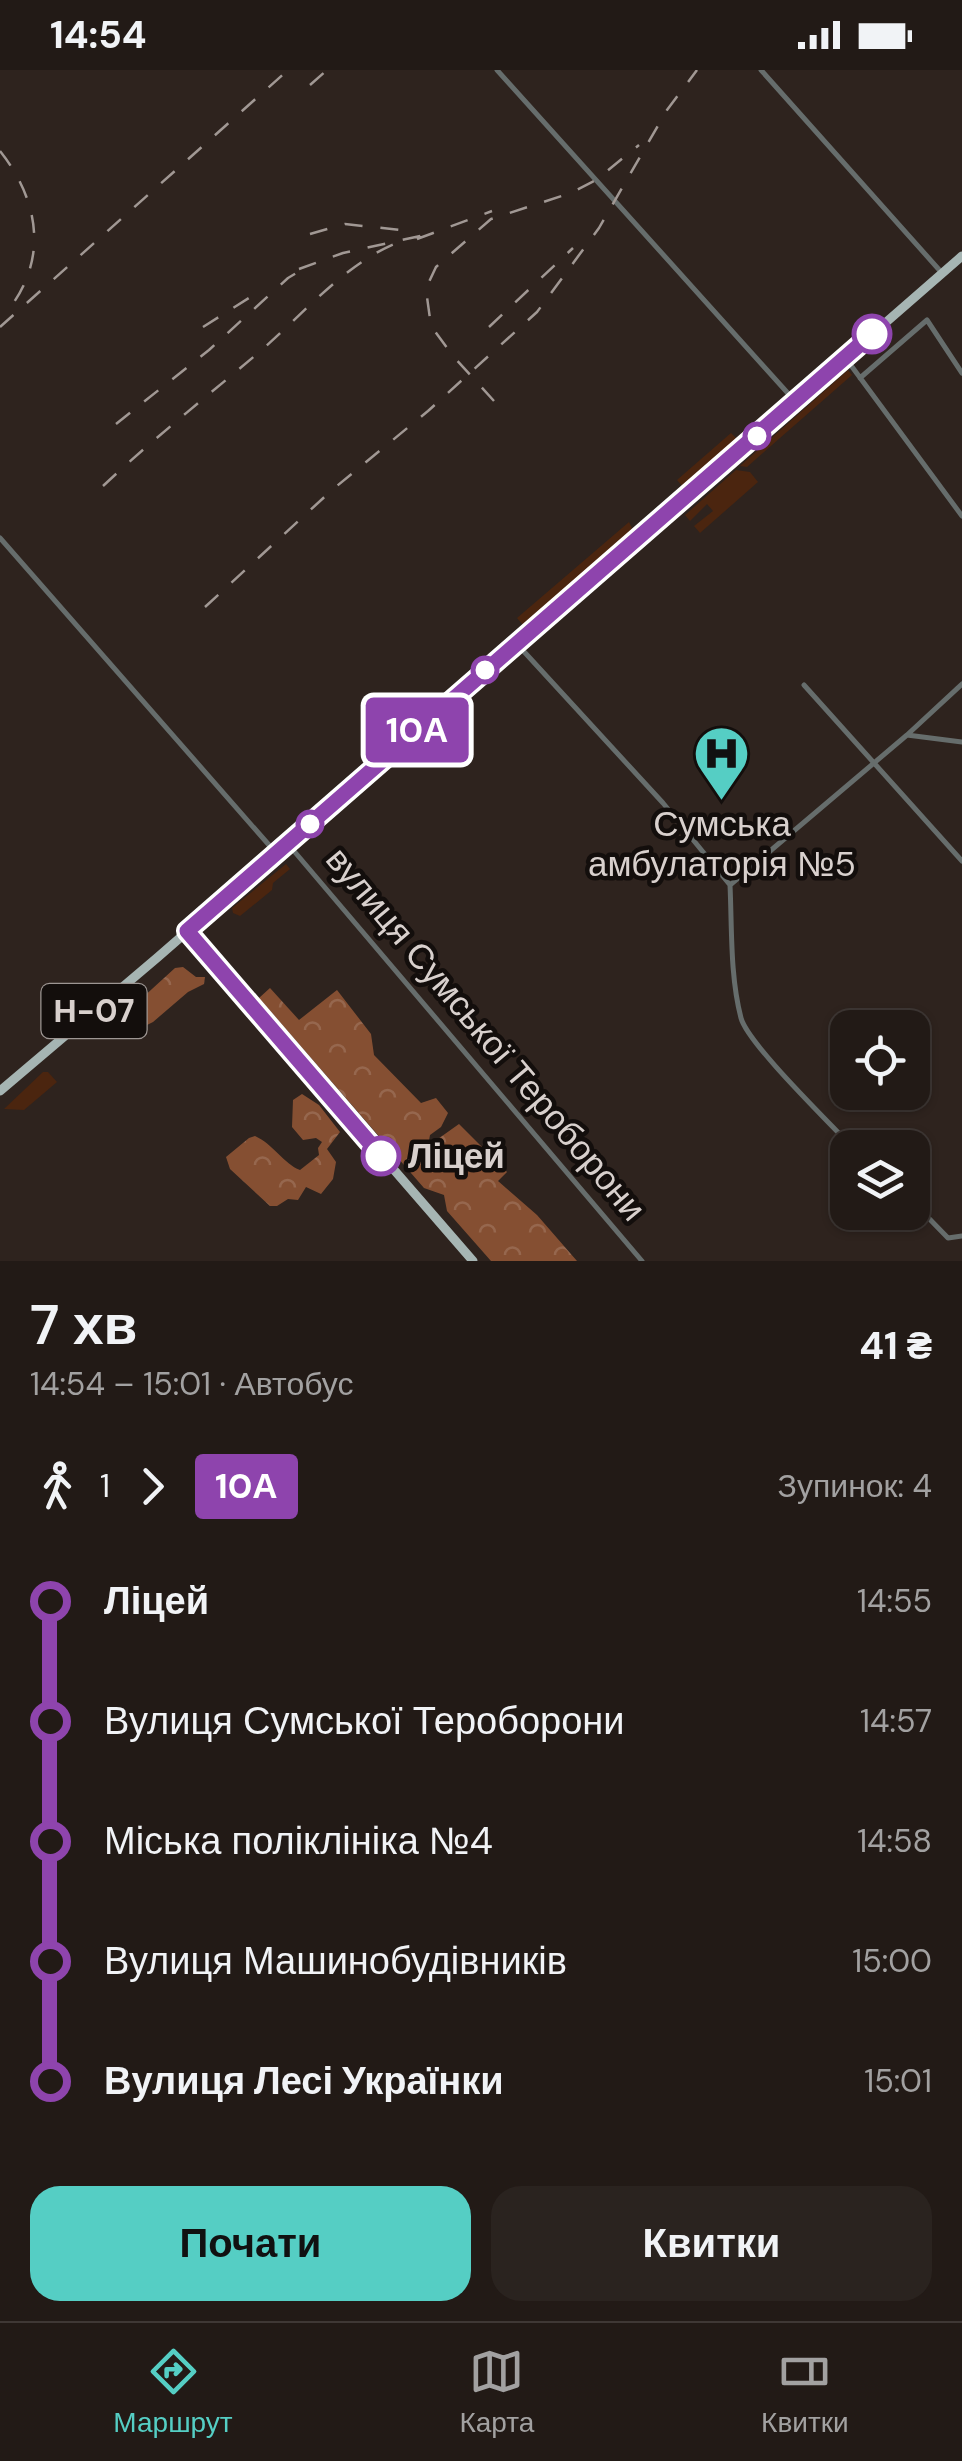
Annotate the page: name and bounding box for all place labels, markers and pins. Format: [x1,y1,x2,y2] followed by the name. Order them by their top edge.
[853,315,891,353] unlabelled marker
[744,423,770,449] unlabelled marker
[472,657,498,683] unlabelled marker
[692,723,752,802] hospital icon: Сумська амбулаторія №5
[588,801,856,887] place label: Сумська амбулаторія №5
[297,811,323,837] unlabelled marker
[408,1133,505,1179] place label: Ліцей
[362,1137,400,1175] marker: Ліцей

